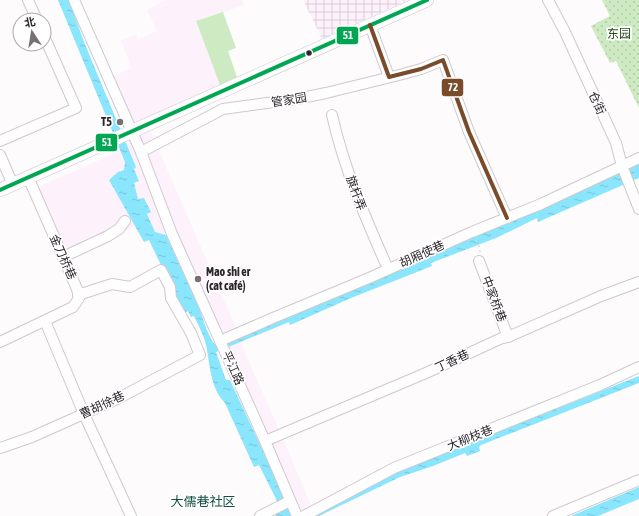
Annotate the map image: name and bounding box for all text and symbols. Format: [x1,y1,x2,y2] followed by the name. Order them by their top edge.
[12,12,52,52] north arrow
[23,15,37,29] text: 北
[336,26,359,45] line badge: 51
[607,27,631,41] park label: 东园
[343,29,353,41] text: 51
[304,48,314,58] unlabelled marker
[441,78,464,97] line badge: 72
[448,81,458,93] text: 72
[586,89,608,117] street label: 仓街
[270,90,308,110] street label: 管家园
[101,115,112,129] place label: T5
[115,117,125,127] marker: T5
[95,133,118,152] line badge: 51
[102,136,112,148] text: 51
[343,174,369,212] street label: 旗杆弄
[47,232,79,282] street label: 金刀桥巷
[397,238,447,270] street label: 胡厢使巷
[206,265,251,293] place label: Mao shi er (cat café)
[193,274,203,284] marker: Mao shi er (cat café)
[479,274,509,324] street label: 中家桥巷
[433,347,471,375] street label: 丁香巷
[219,349,247,387] street label: 平江路
[77,389,127,421] street label: 曹胡徐巷
[445,423,495,453] street label: 大柳枝巷
[170,494,236,509] district label: 大儒巷社区

